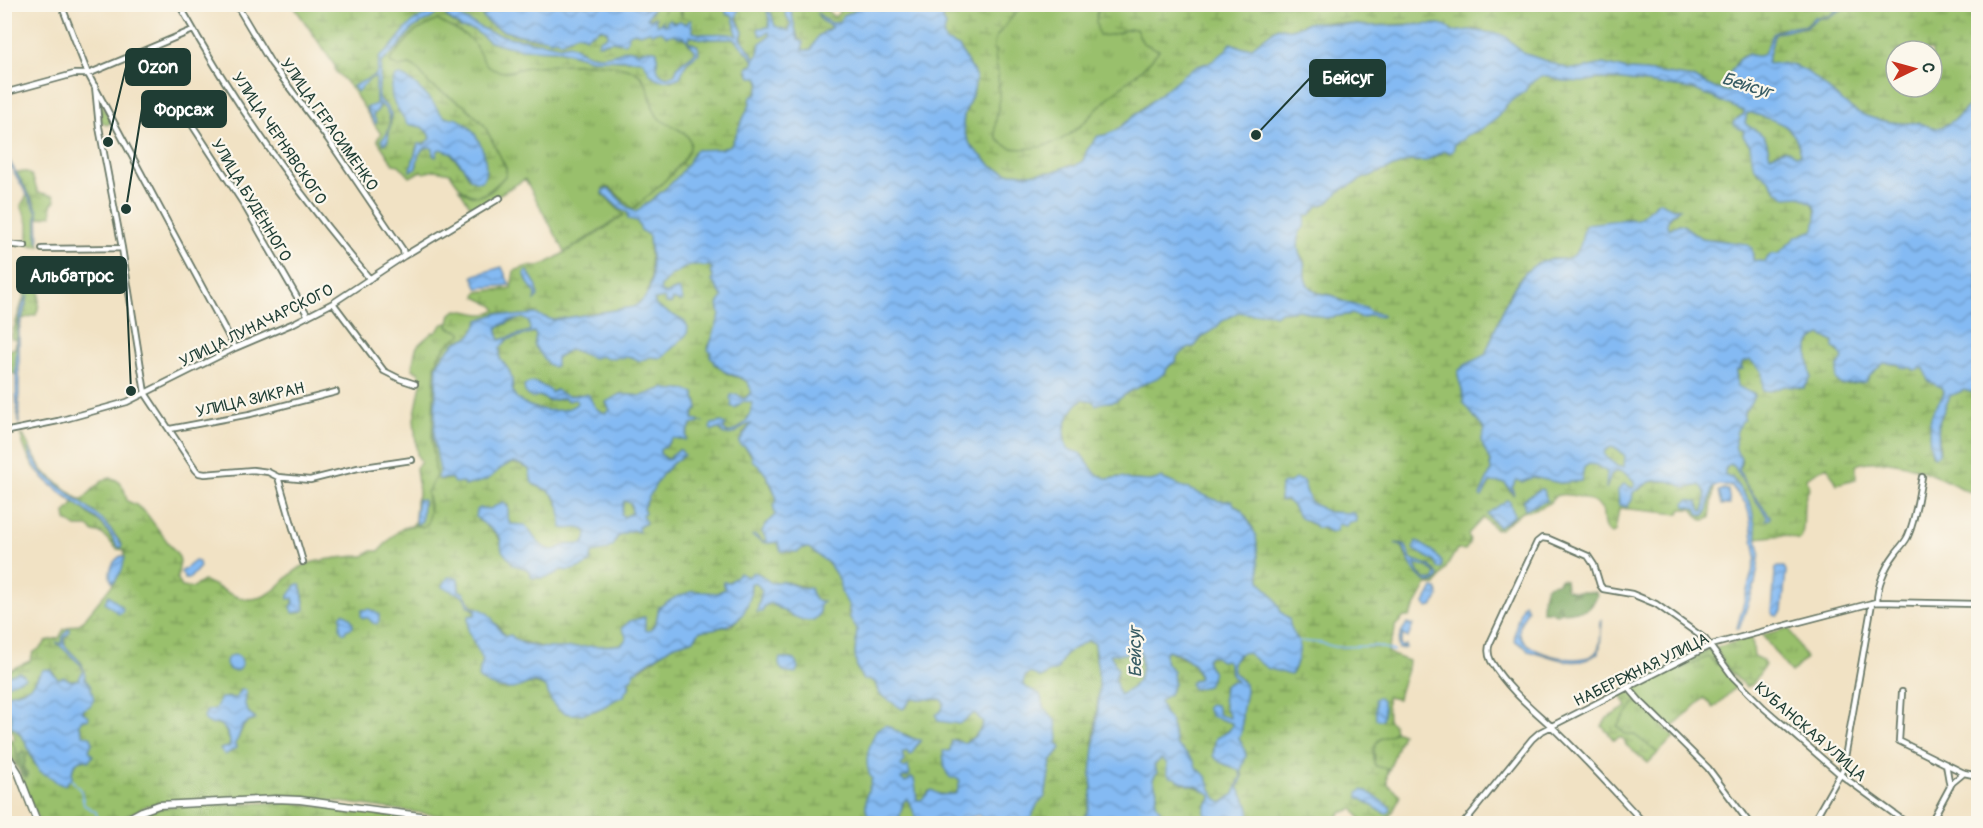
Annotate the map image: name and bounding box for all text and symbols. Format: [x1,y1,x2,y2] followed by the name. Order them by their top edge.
[1884,39,1944,99] north arrow
[126,49,190,85] callout: Ozon
[276,54,382,195] street label: УЛИЦА ГЕРАСИМЕНКО
[138,56,178,79] text: Ozon
[1310,60,1385,96] callout: Бейсуг
[1918,62,1938,74] text: С
[1322,67,1374,90] text: Бейсуг
[1719,67,1777,105] water label: Бейсуг
[227,69,331,209] street label: УЛИЦА ЧЕРНЯВСКОГО
[142,91,226,127] callout: Форсаж
[153,99,214,122] text: Форсаж
[207,136,296,265] street label: УЛИЦА БУДЁННОГО
[17,257,126,293] callout: Альбатрос
[30,265,114,288] text: Альбатрос
[176,280,337,372] street label: УЛИЦА ЛУНАЧАРСКОГО
[194,378,306,422] street label: УЛИЦА ЗИКРАН
[1124,623,1147,678] water label: Бейсуг
[1570,628,1712,711] street label: НАБЕРЕЖНАЯ УЛИЦА
[1750,678,1870,786] street label: КУБАНСКАЯ УЛИЦА

